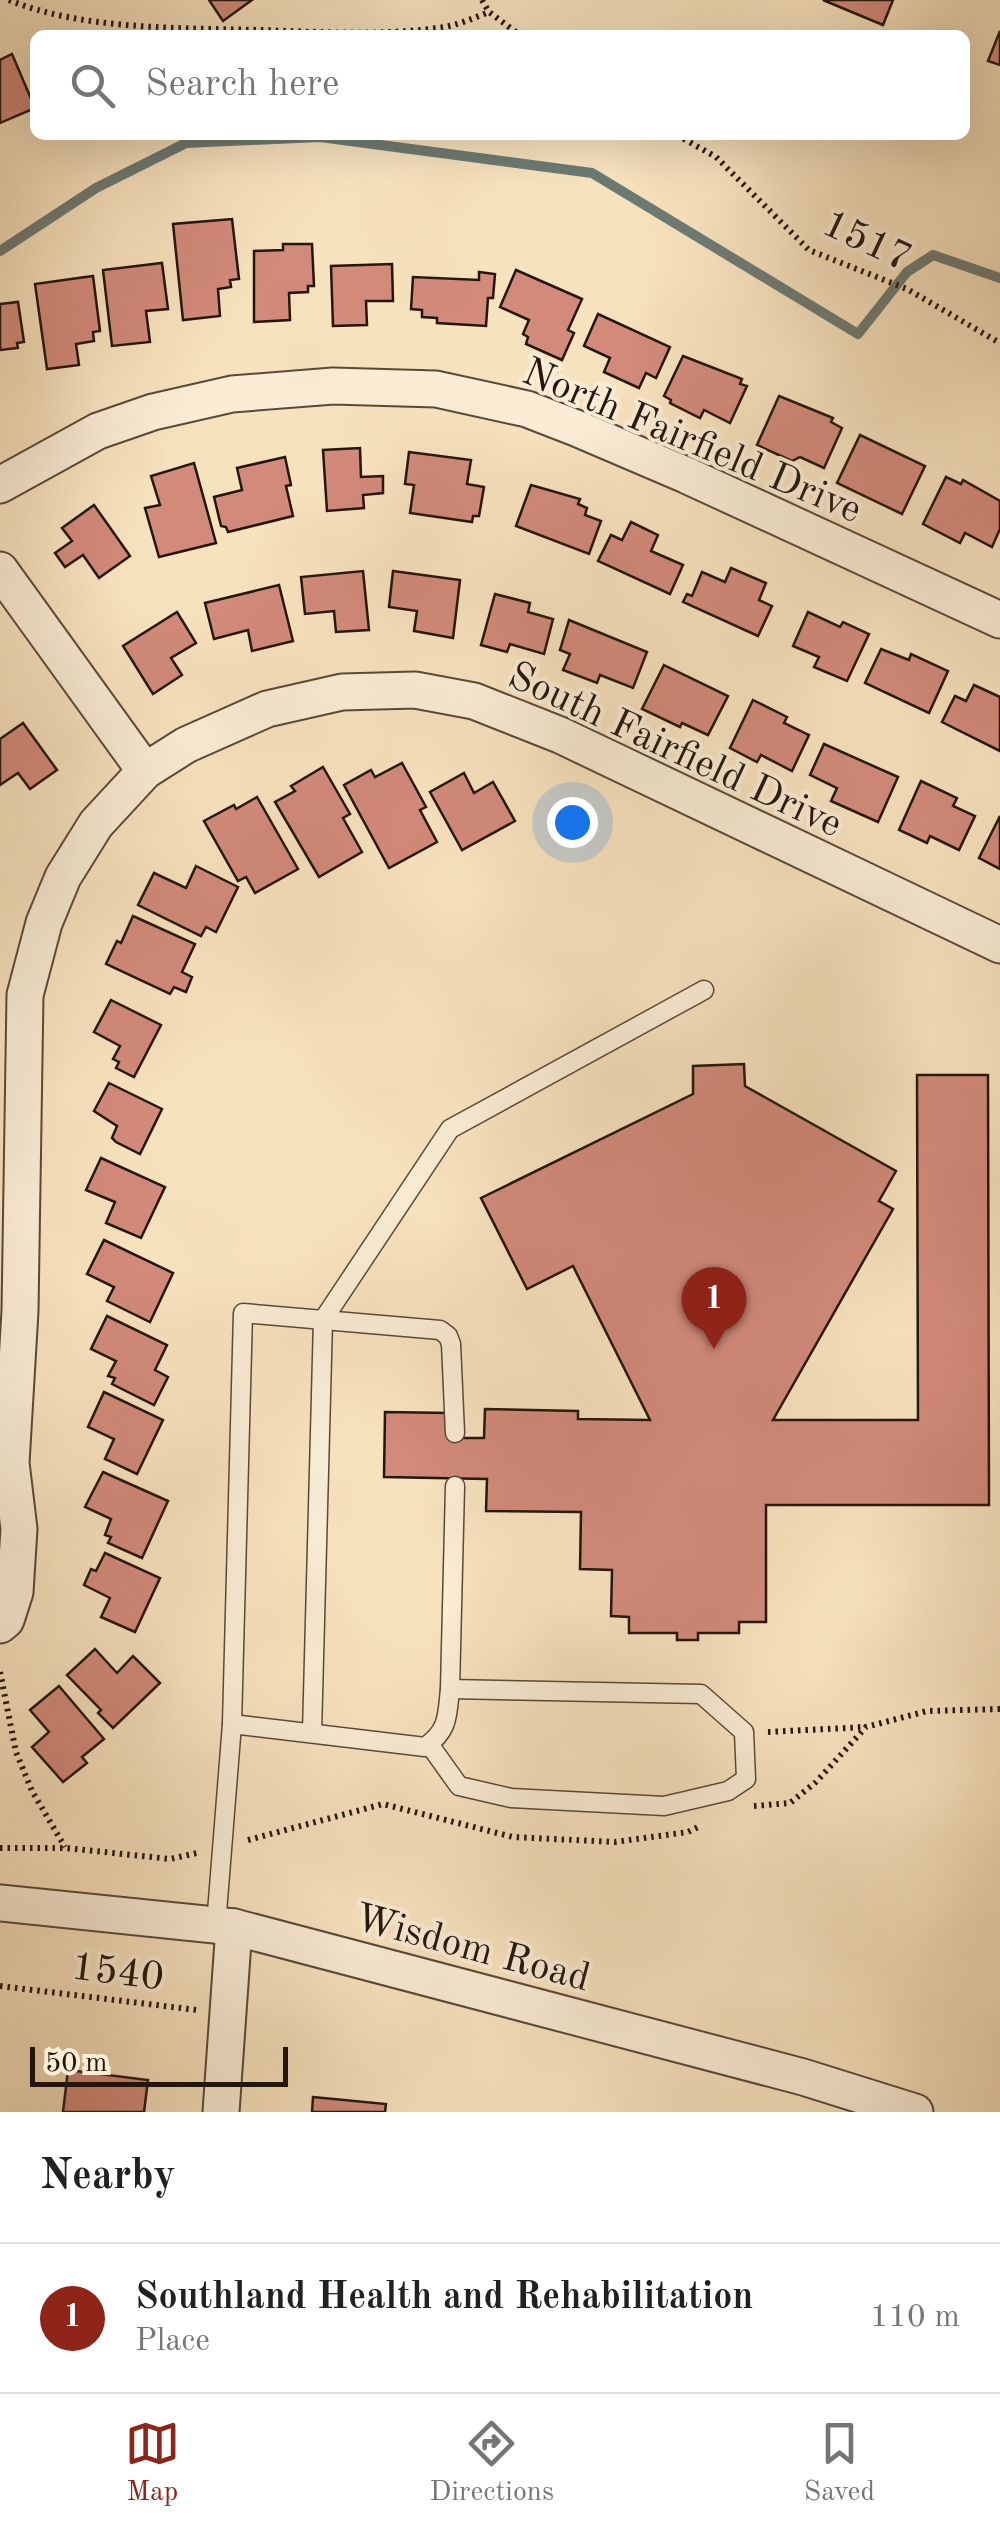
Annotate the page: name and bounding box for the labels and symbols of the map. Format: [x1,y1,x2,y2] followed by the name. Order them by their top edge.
[816,205,917,280] street label: 1517
[516,353,867,532] street label: North Fairfield Drive
[501,657,847,846] street label: South Fairfield Drive
[547,797,598,848] your location
[682,1266,746,1349] pin: 1
[350,1899,594,2000] street label: Wisdom Road
[69,1948,166,1999] street label: 1540
[30,2042,288,2086] scale bar

